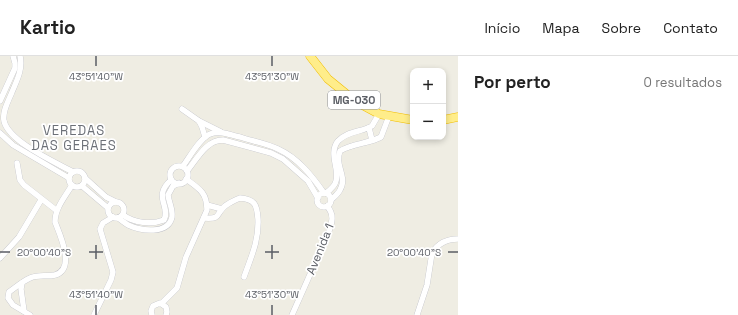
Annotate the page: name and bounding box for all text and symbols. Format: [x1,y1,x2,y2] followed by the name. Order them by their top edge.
[20,15,76,40] text: Kartio
[484,19,520,37] text: Início
[542,19,580,37] text: Mapa
[602,19,641,37] text: Sobre
[663,19,718,37] text: Contato
[410,68,446,140] map controls
[410,68,446,104] button: +
[69,70,123,83] text: 43°51'40"W
[245,70,299,83] text: 43°51'30"W
[474,71,551,93] text: Por perto
[643,74,722,91] text: 0 resultados
[328,91,380,109] road number: MG-030
[410,104,446,140] button: −
[31,122,117,154] district label: VEREDAS DAS GERAES
[303,221,337,277] street label: Avenida 1
[17,246,71,259] text: 20°00'40"S
[387,246,441,259] text: 20°00'40"S
[69,288,123,301] text: 43°51'40"W
[245,288,299,301] text: 43°51'30"W

